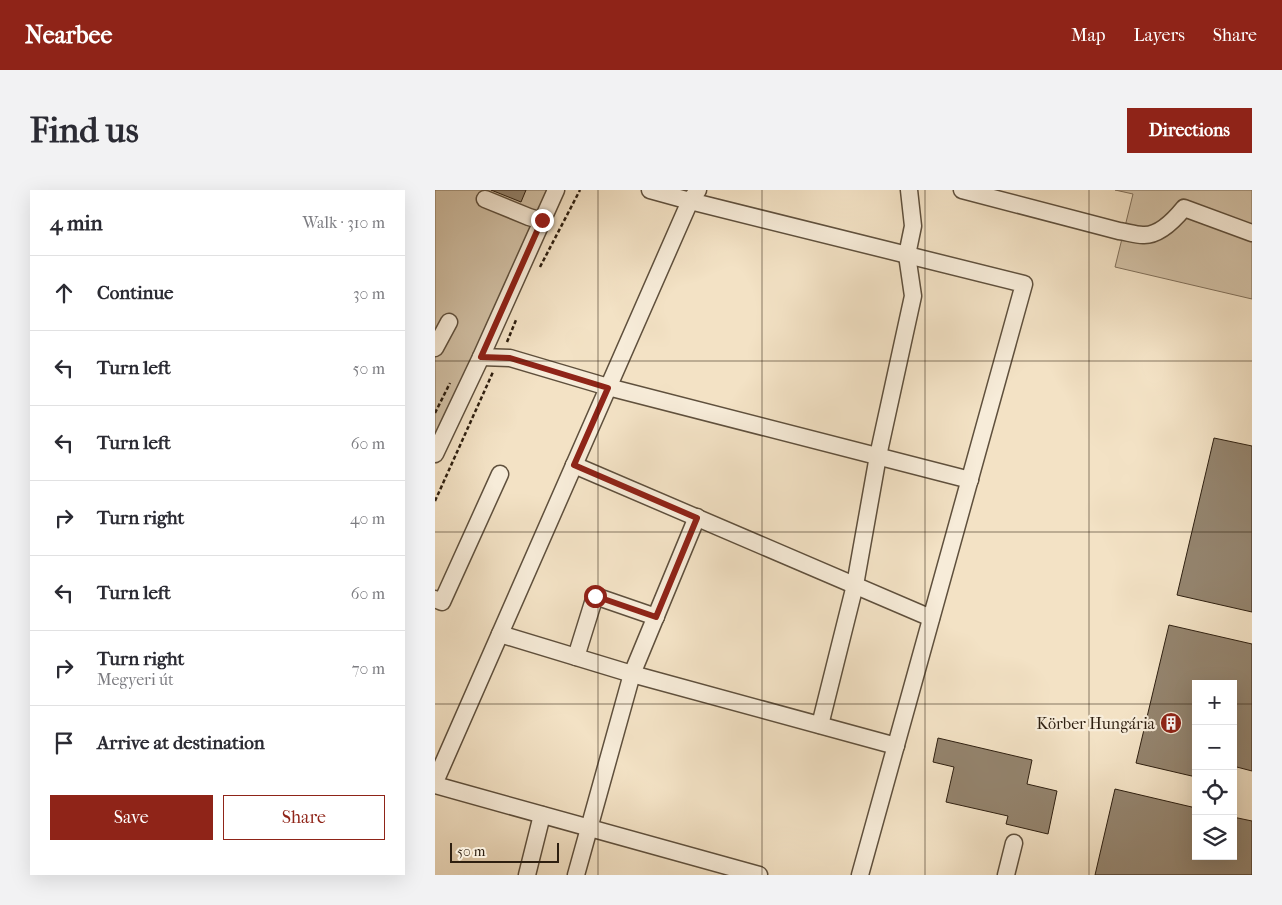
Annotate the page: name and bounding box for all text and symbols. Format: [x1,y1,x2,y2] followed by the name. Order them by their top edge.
[25,21,112,49] text: Nearbee
[1071,25,1105,46] text: Map
[1133,25,1185,46] text: Layers
[1213,25,1257,46] text: Share
[1127,108,1252,153] button: Directions
[30,110,139,151] text: Find us
[531,209,554,232] route end
[50,211,103,235] text: 4 min
[302,213,385,232] text: Walk · 310 m
[50,279,78,307] icon: ahead
[97,282,173,304] text: Continue
[353,284,385,303] text: 30 m
[50,354,78,382] icon: left
[97,357,171,379] text: Turn left
[353,359,385,378] text: 50 m
[50,429,78,457] icon: left
[97,432,171,454] text: Turn left
[351,434,385,453] text: 60 m
[50,504,78,532] icon: right
[97,507,184,529] text: Turn right
[350,509,385,528] text: 40 m
[50,579,78,607] icon: left
[97,582,171,604] text: Turn left
[351,584,385,603] text: 60 m
[584,585,607,608] route start
[97,648,184,670] text: Turn right
[50,654,78,682] icon: right
[352,659,385,678] text: 70 m
[97,670,174,689] text: Megyeri út
[1192,680,1237,860] map controls
[1192,680,1237,725] button: +
[1159,711,1183,735] building icon: Körber Hungária
[1037,714,1156,733] place label: Körber Hungária
[1192,725,1237,770] button: −
[50,729,78,757] icon: arrive
[97,732,265,754] text: Arrive at destination
[1192,770,1237,815] button: locate
[50,795,213,840] button: Save
[223,795,385,840] button: Share
[1192,815,1237,860] button: layers
[450,840,559,863] scale bar
[457,843,485,860] text: 50 m

